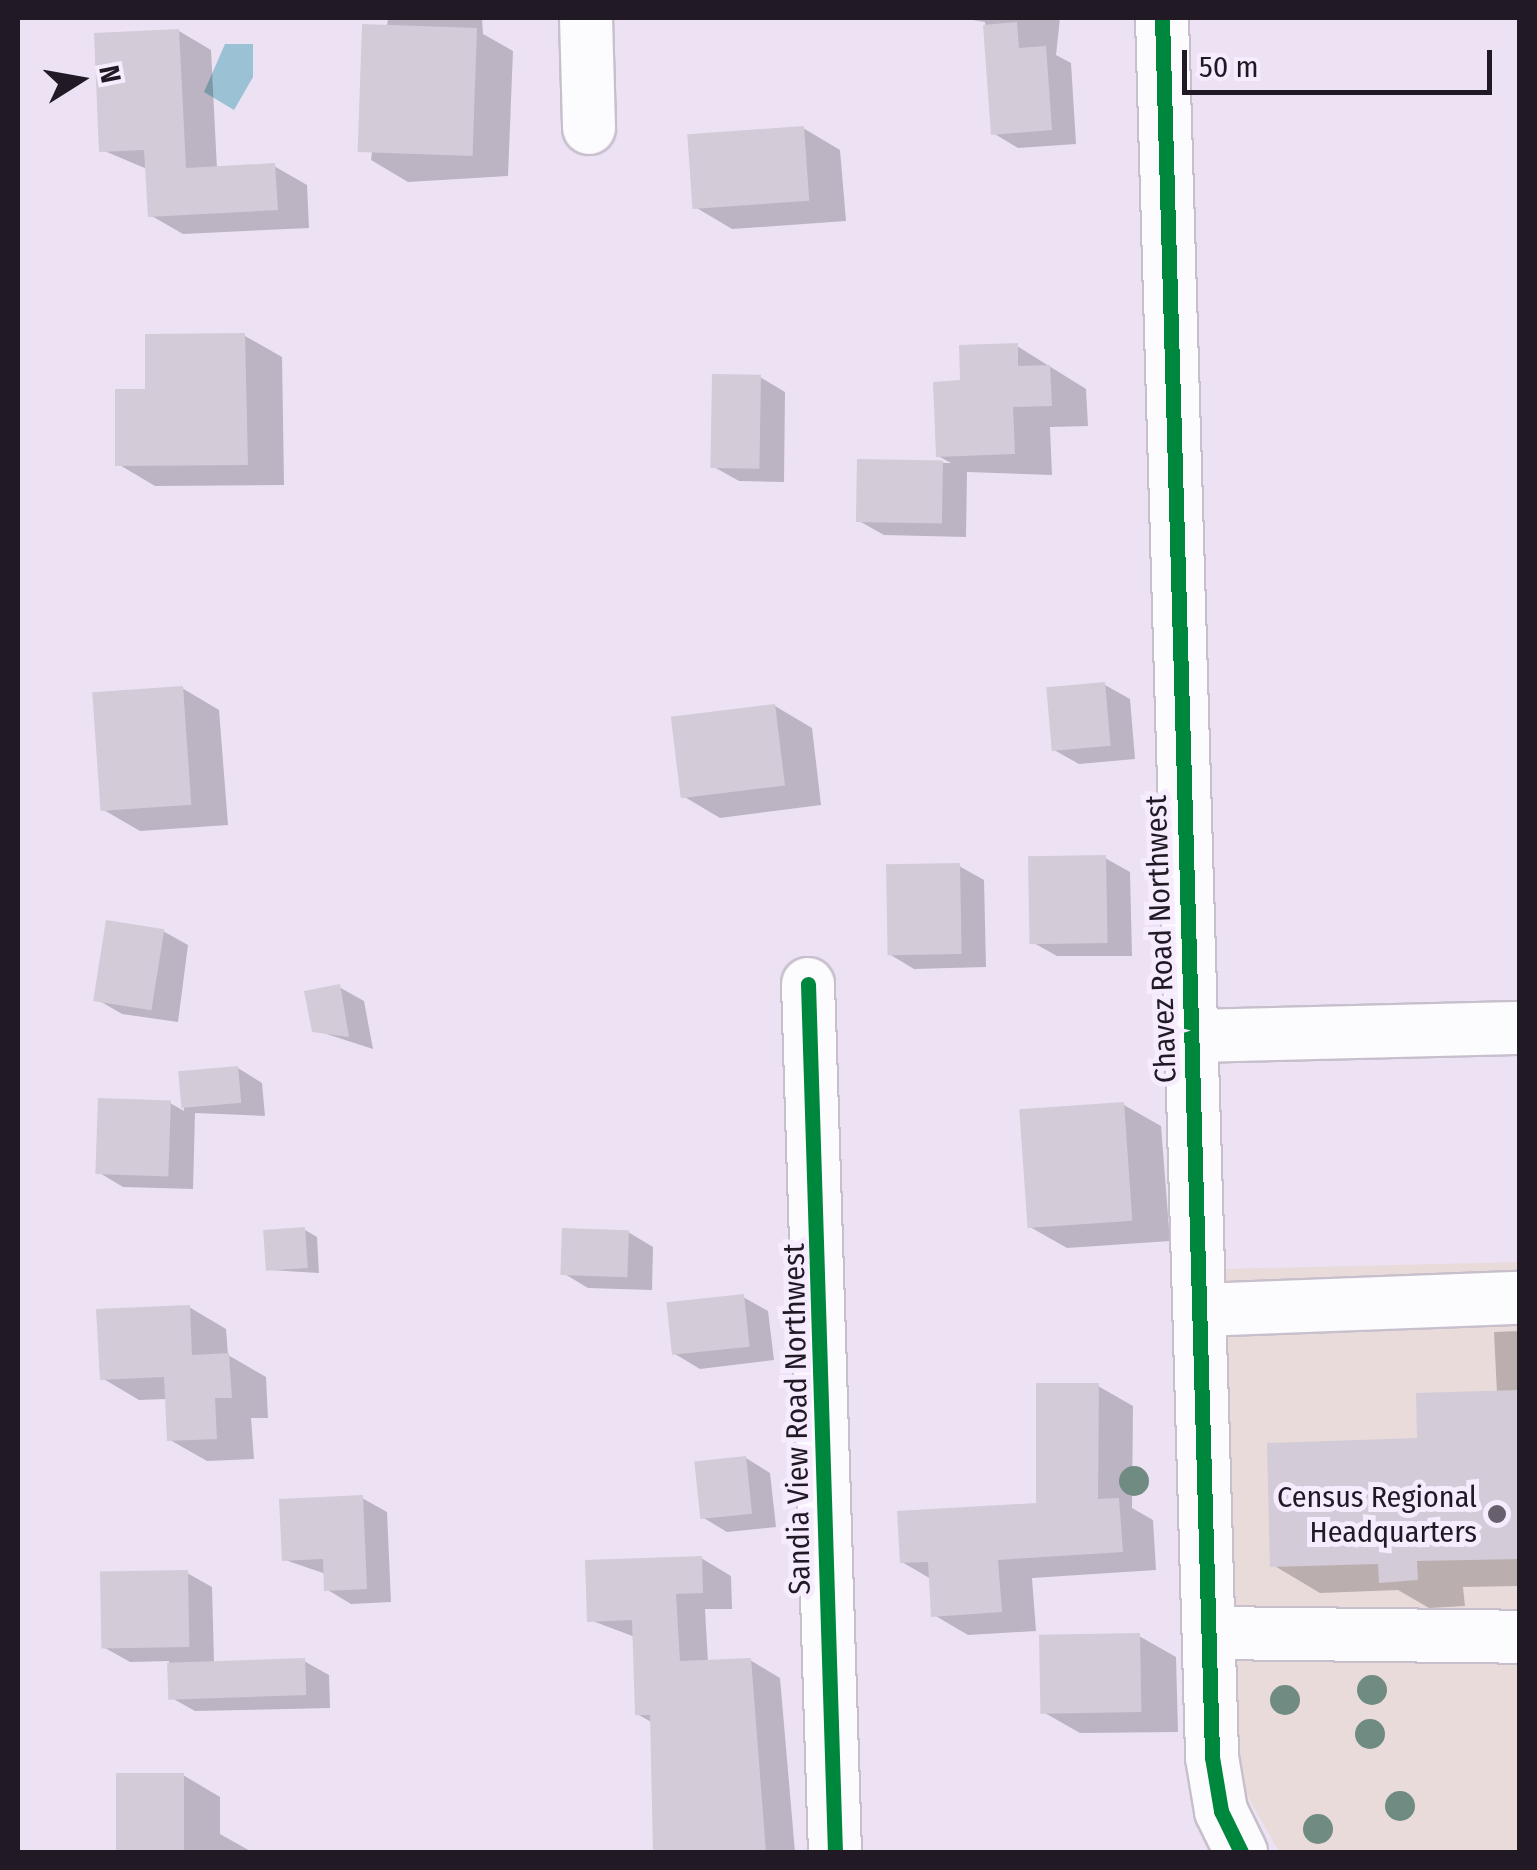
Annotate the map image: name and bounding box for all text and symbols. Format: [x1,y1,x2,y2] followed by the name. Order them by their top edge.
[30,30,130,130] north arrow
[1187,30,1497,92] scale bar
[1199,49,1259,85] text: 50 m
[92,63,128,86] text: N
[1138,794,1184,1084] street label: Chavez Road Northwest
[776,1243,818,1595] street label: Sandia View Road Northwest
[1277,1479,1477,1550] place label: Census Regional Headquarters
[1486,1503,1508,1525] marker: Census Regional Headquarters

